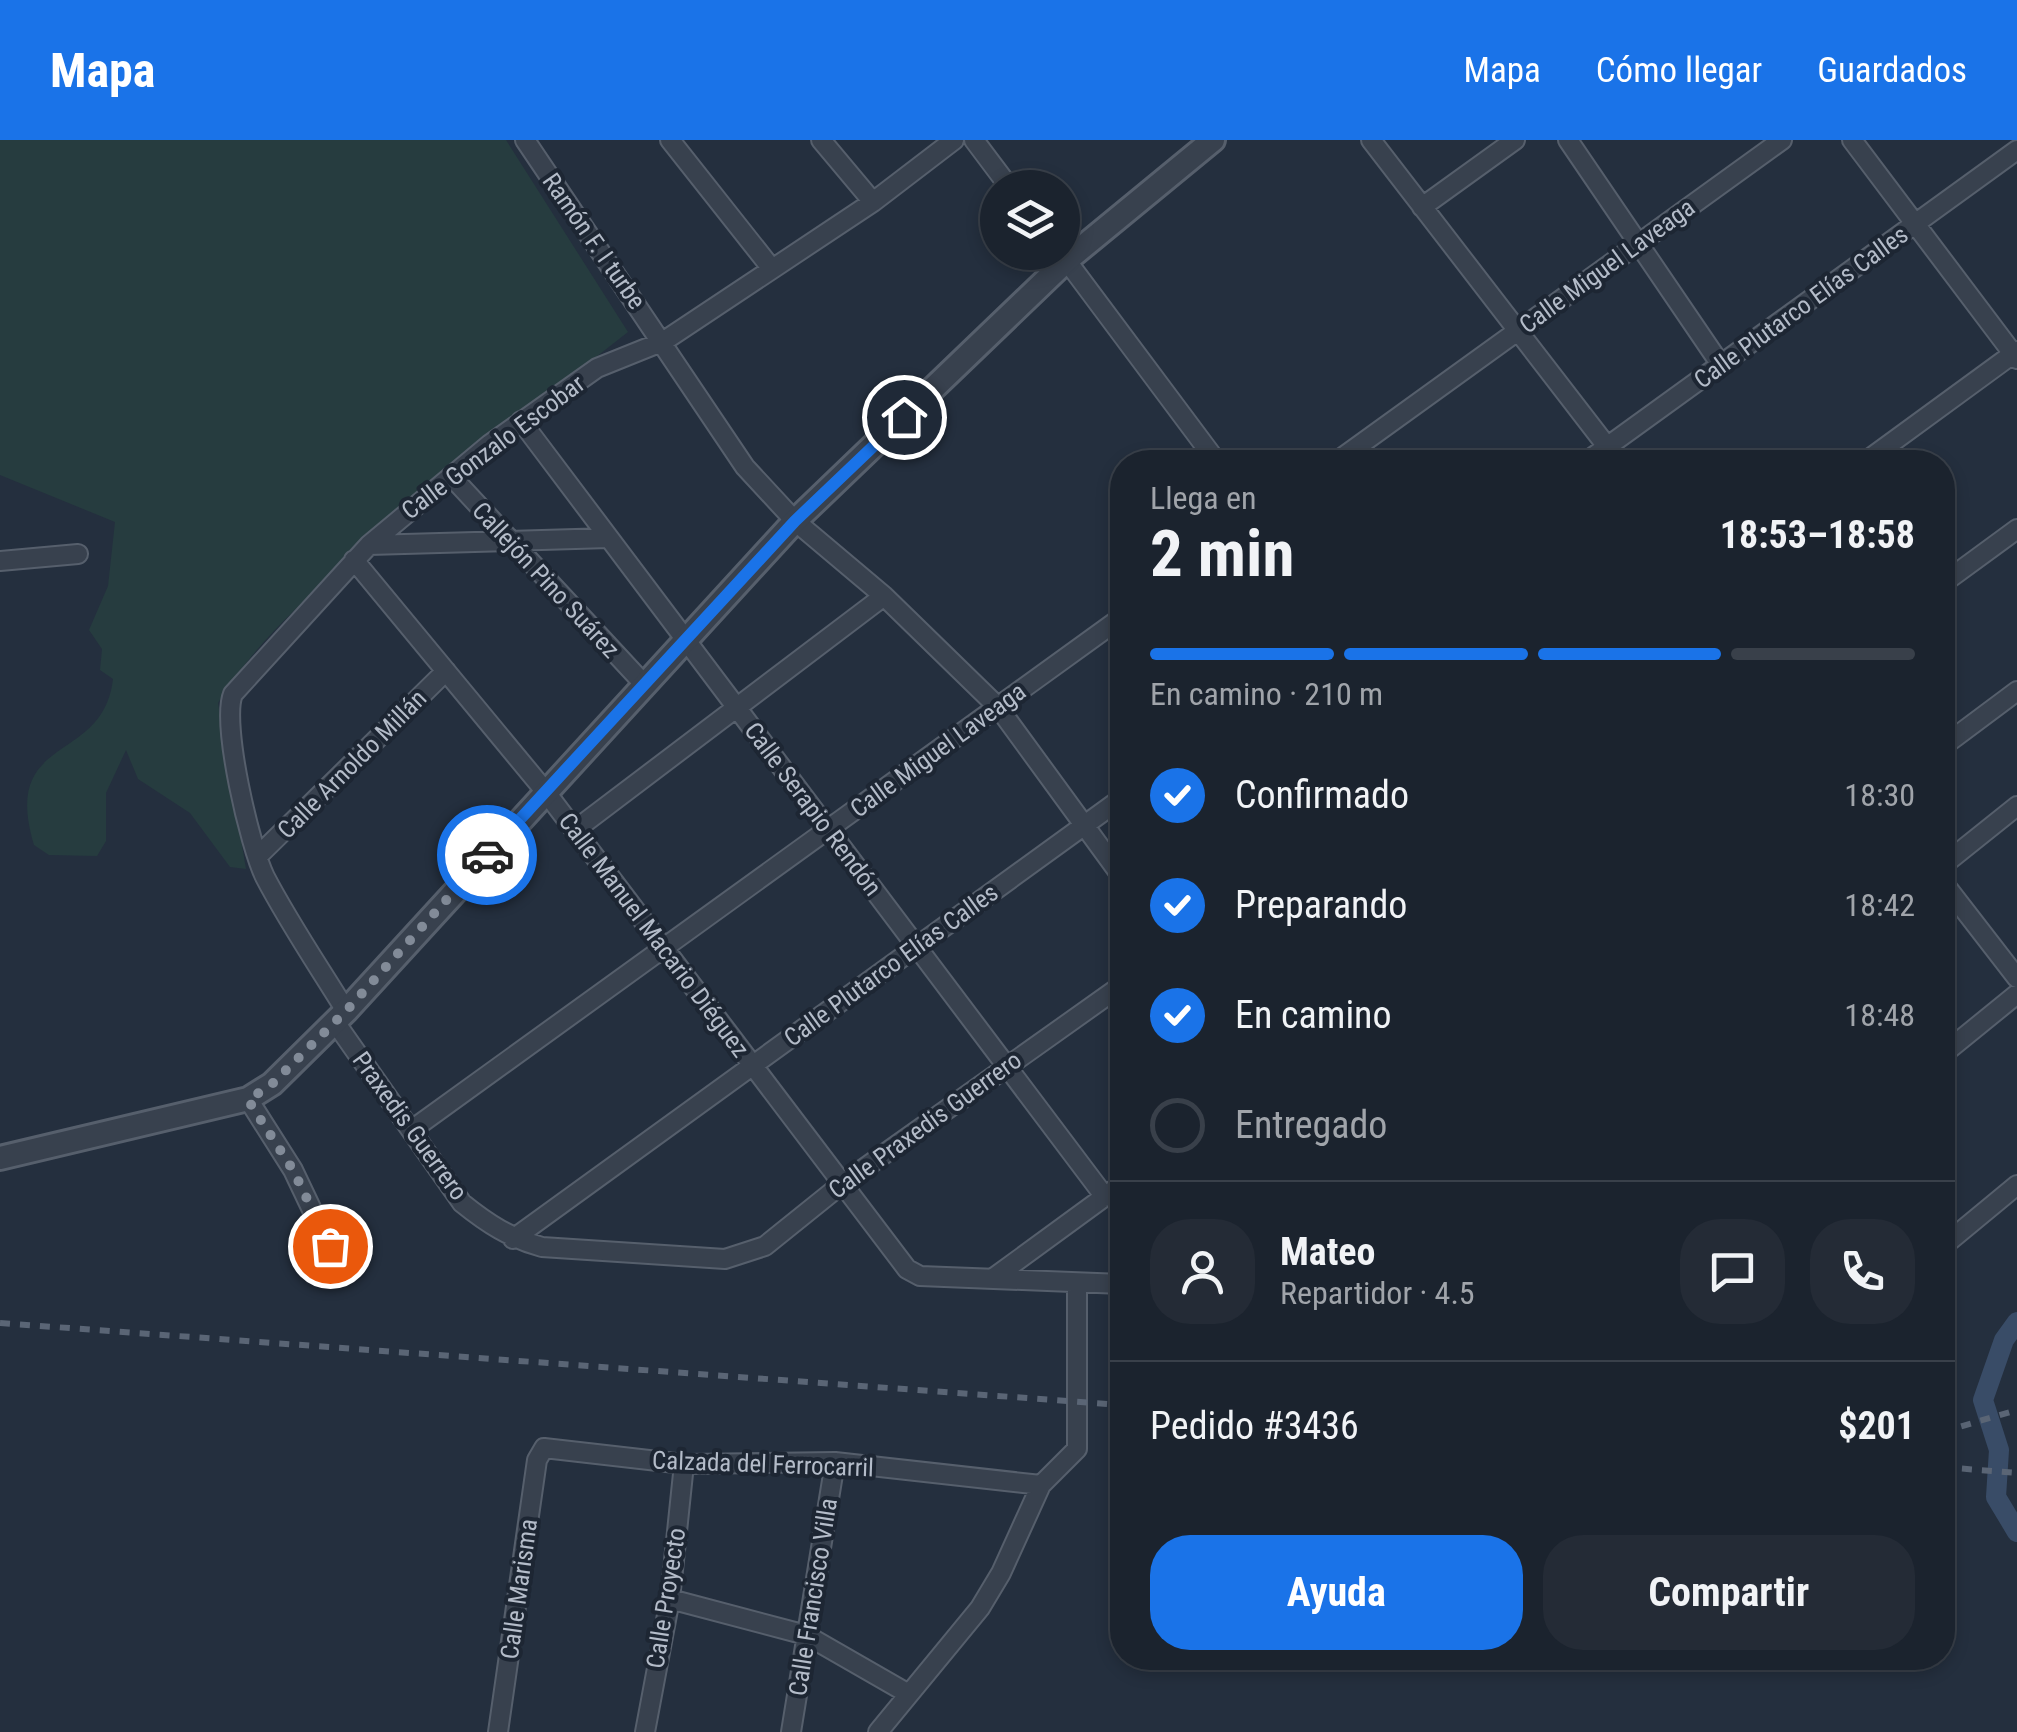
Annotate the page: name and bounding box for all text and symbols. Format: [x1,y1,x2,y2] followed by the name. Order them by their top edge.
[50,42,155,99] text: Mapa
[1464,50,1541,91] text: Mapa
[1596,50,1762,91] text: Cómo llegar
[1817,50,1967,91] text: Guardados
[536,168,652,314] street label: Ramón F. I turbe
[980,170,1080,270] map controls
[980,170,1080,270] button: layers
[1514,193,1700,339] street label: Calle Miguel Laveaga
[1688,220,1914,394] street label: Calle Plutarco Elías Calles
[396,369,590,525] street label: Calle Gonzalo Escobar
[862,375,947,460] pin
[877,390,932,445] icon: home
[1150,479,1257,517] text: Llega en
[466,496,626,664] street label: Callejón Pino Suárez
[1720,513,1915,557] text: 18:53–18:58
[1150,516,1294,592] text: 2 min
[1150,675,1383,713] text: En camino · 210 m
[845,677,1031,823] street label: Calle Miguel Laveaga
[272,684,432,844] street label: Calle Arnoldo Millán
[738,717,888,901] street label: Calle Serapio Rendón
[1150,768,1205,823] icon: check
[1235,773,1409,817] text: Confirmado
[1844,776,1915,814] text: 18:30
[437,805,537,905] courier
[553,807,755,1063] street label: Calle Manuel Macario Diéguez
[460,828,515,883] icon: car
[778,878,1004,1052] street label: Calle Plutarco Elías Calles
[1150,878,1205,933] icon: check
[1235,883,1407,927] text: Preparando
[1844,886,1915,924] text: 18:42
[1150,988,1205,1043] icon: check
[1235,993,1392,1037] text: En camino
[1844,996,1915,1034] text: 18:48
[823,1045,1027,1205] street label: Calle Praxedis Guerrero
[347,1046,473,1206] street label: Praxedis Guerrero
[1235,1103,1387,1147] text: Entregado
[288,1204,373,1289] pin
[303,1219,358,1274] icon: bag
[1150,1219,1255,1324] button: person
[1680,1219,1785,1324] button: chat
[1810,1219,1915,1324] button: phone
[1280,1230,1375,1274] text: Mateo
[1280,1274,1475,1312] text: Repartidor · 4.5
[1150,1404,1359,1448] text: Pedido #3436
[1838,1404,1915,1448] text: $201
[652,1446,874,1482] street label: Calzada del Ferrocarril
[783,1496,843,1698] street label: Calle Francisco Villa
[495,1517,543,1661] street label: Calle Marisma
[641,1526,691,1670] street label: Calle Proyecto
[1150,1535,1523,1650] button: Ayuda
[1543,1535,1915,1650] button: Compartir

